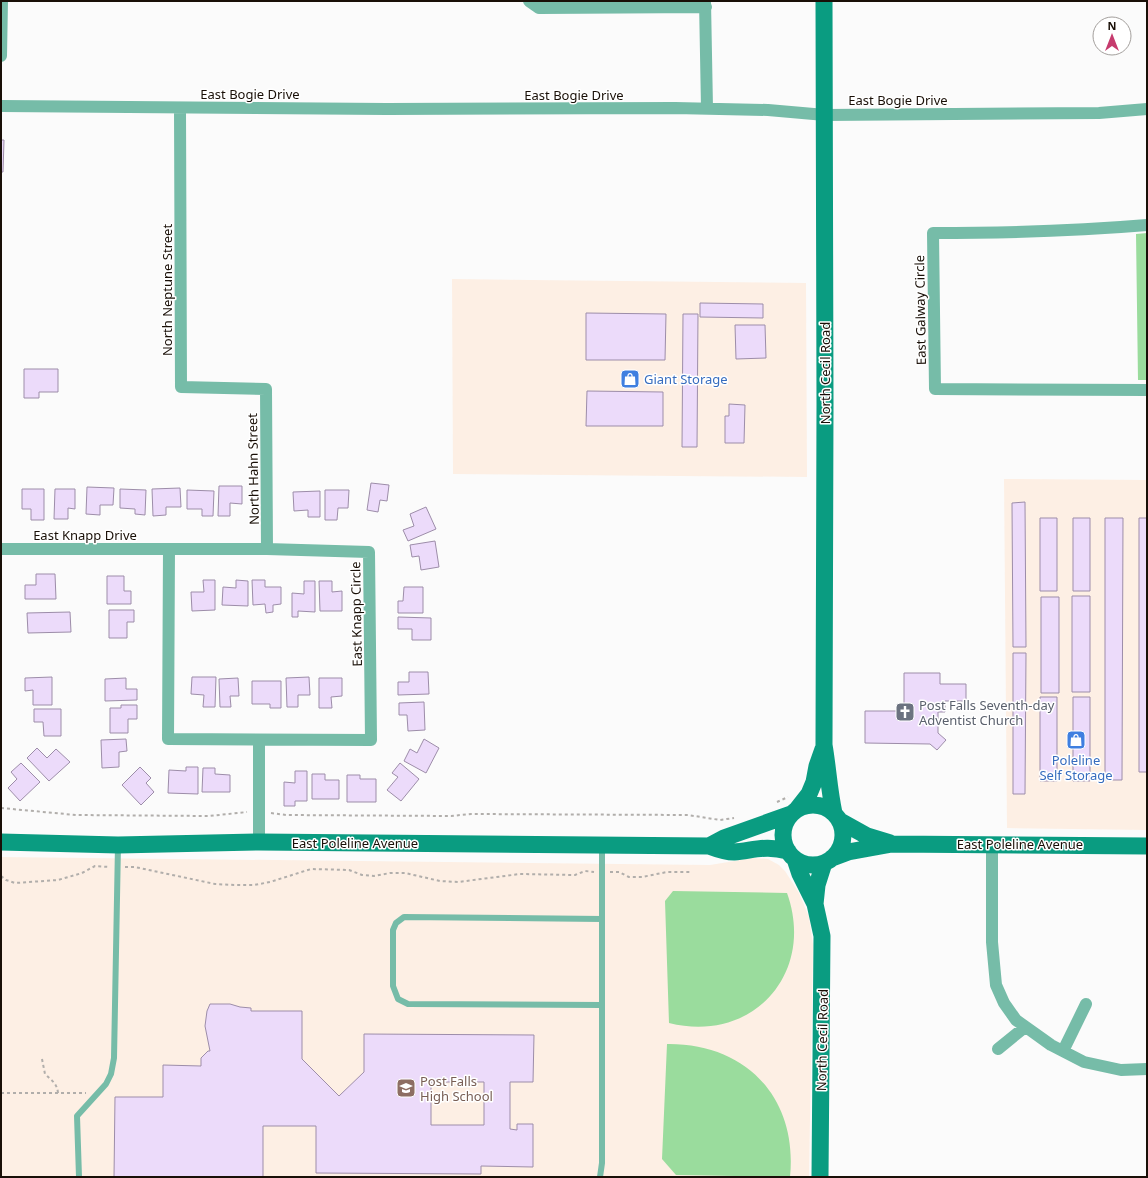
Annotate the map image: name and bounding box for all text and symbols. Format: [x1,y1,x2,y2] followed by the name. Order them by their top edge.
[1092,16,1132,56] north arrow
[1108,18,1116,33] text: N
[200,85,300,103] street label: East Bogie Drive
[524,86,624,104] street label: East Bogie Drive
[848,91,948,109] street label: East Bogie Drive
[158,224,176,356] street label: North Neptune Street
[910,255,930,365] street label: East Galway Circle
[816,322,834,424] street label: North Cecil Road
[619,368,641,390] shop icon: Giant Storage
[644,370,728,388] place label: Giant Storage
[243,413,263,525] street label: North Hahn Street
[33,526,137,544] street label: East Knapp Drive
[346,561,366,667] street label: East Knapp Circle
[919,696,1055,729] place label: Post Falls Seventh-day Adventist Church
[894,701,916,723] church icon: Post Falls Seventh-day Adventist Church
[1065,729,1087,751] shop icon: Poleline Self Storage
[1039,751,1113,784] place label: Poleline Self Storage
[292,834,418,852] street label: East Poleline Avenue
[957,835,1083,853] street label: East Poleline Avenue
[812,989,832,1091] street label: North Cecil Road
[420,1072,493,1105] place label: Post Falls High School
[395,1077,417,1099] school or university icon: Post Falls High School

